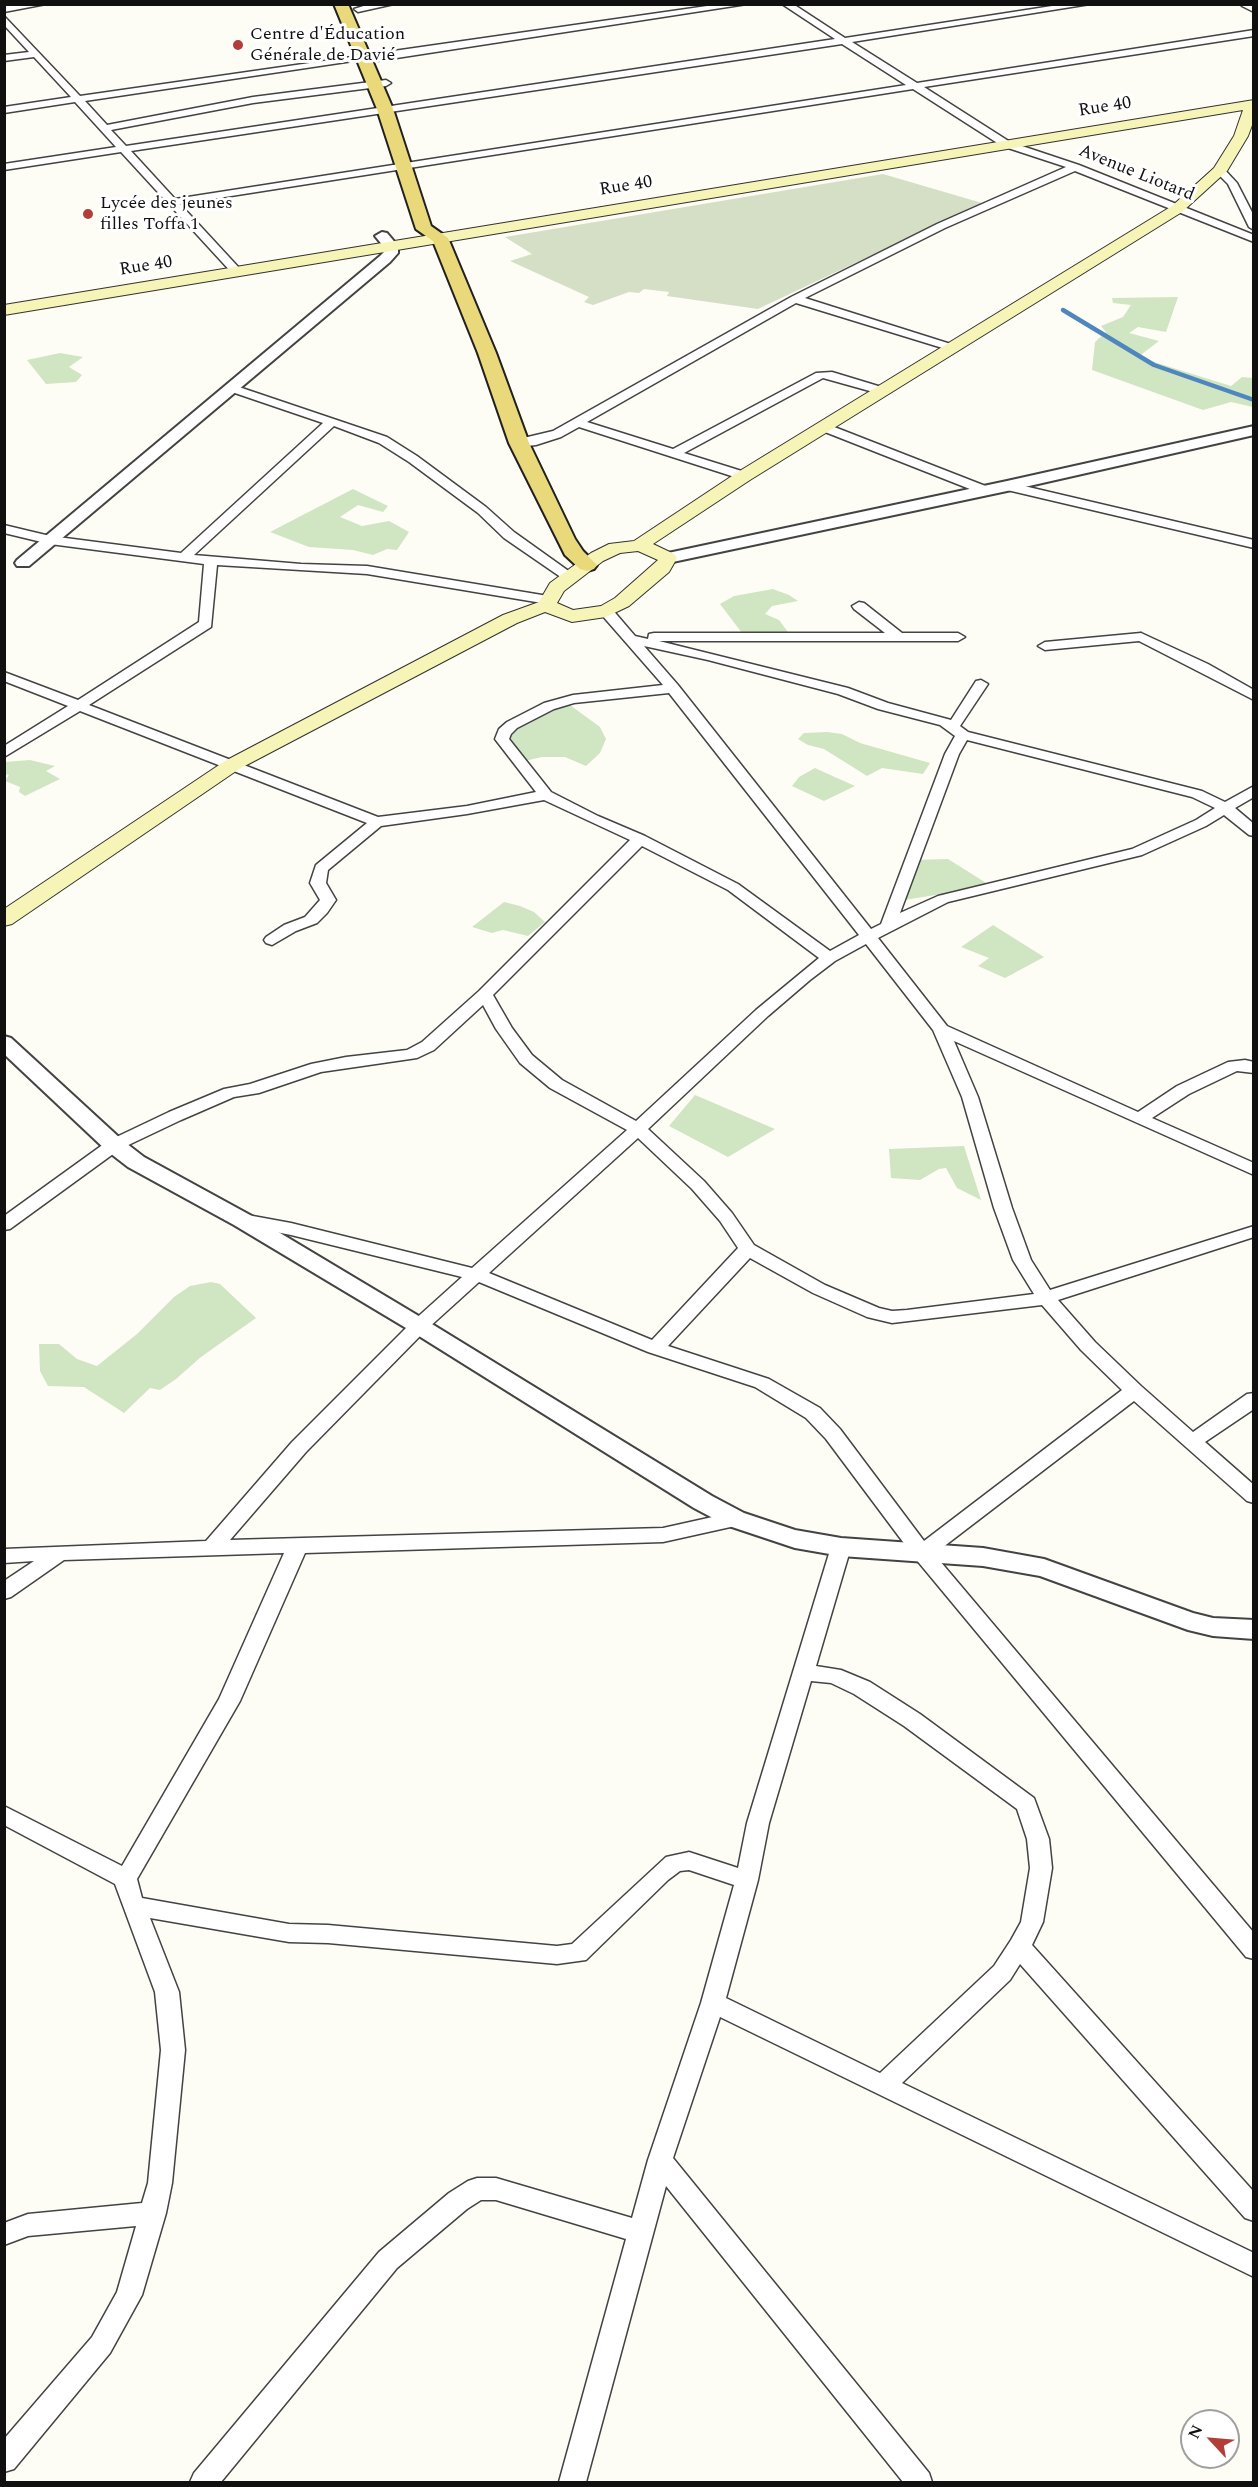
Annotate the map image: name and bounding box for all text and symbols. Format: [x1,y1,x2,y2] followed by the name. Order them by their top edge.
[250,24,405,66] place label: Centre d'Éducation Générale de Davié
[231,38,245,52] marker: Centre d'Éducation Générale de Davié
[1077,93,1133,123] street label: Rue 40
[1075,141,1197,207] street label: Avenue Liotard
[598,172,654,202] street label: Rue 40
[100,193,233,236] place label: Lycée des jeunes filles Toffa 1
[81,207,95,221] marker: Lycée des jeunes filles Toffa 1
[118,252,174,282] street label: Rue 40
[1180,2409,1240,2469] north arrow
[1182,2421,1209,2443] text: N

